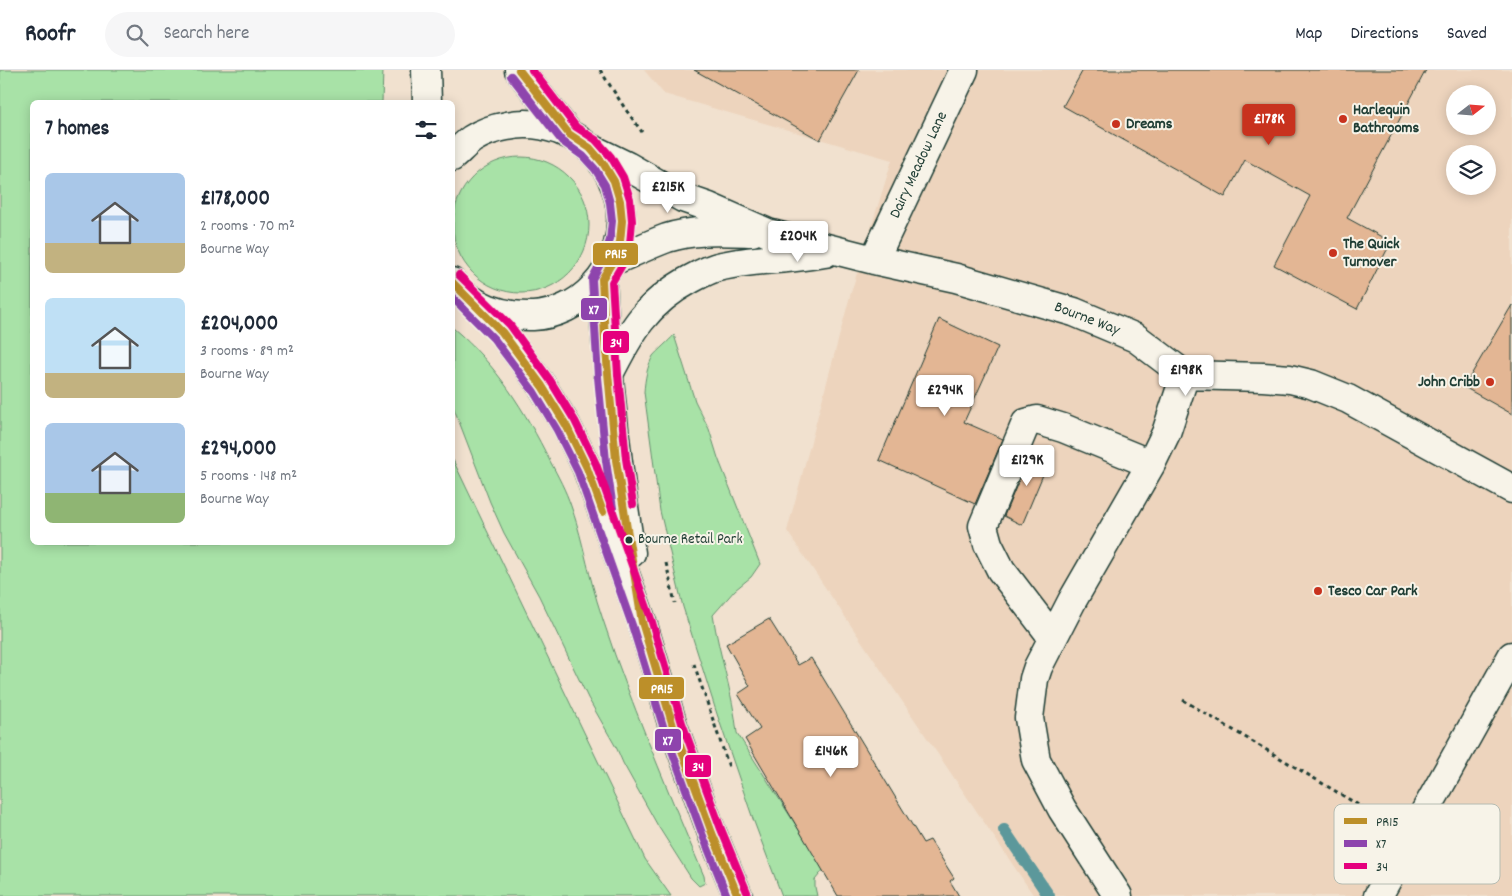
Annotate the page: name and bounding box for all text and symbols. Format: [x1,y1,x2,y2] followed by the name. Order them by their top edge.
[105,12,455,57] search box
[25,18,75,52] text: Roofr
[123,21,151,49] icon: search
[163,21,249,48] text: Search here
[1295,22,1322,47] text: Map
[1350,22,1419,47] text: Directions
[1447,22,1487,47] text: Saved
[1446,85,1496,135] north arrow
[1446,85,1496,195] map controls
[1353,99,1419,140] place label: Harlequin Bathrooms
[1234,104,1304,146] pin: £178K
[884,108,954,222] street label: Dairy Meadow Lane
[1253,108,1285,131] text: £178K
[1126,113,1173,136] place label: Dreams
[1337,113,1349,125] marker: Harlequin Bathrooms
[45,115,109,145] text: 7 homes
[412,116,440,144] icon: filters
[1110,118,1122,130] marker: Dreams
[1446,145,1496,195] button: layers
[633,172,703,214] pin: £215K
[651,176,685,199] text: £215K
[200,185,270,215] text: £178,000
[85,193,145,253] icon: home
[200,215,295,238] text: 2 rooms · 70 m²
[763,220,833,263] pin: £204K
[779,225,817,248] text: £204K
[1343,233,1400,274] place label: The Quick Turnover
[200,238,269,261] text: Bourne Way
[592,242,639,266] line badge: PR15
[605,245,628,265] text: PR15
[1327,247,1339,259] marker: The Quick Turnover
[1051,296,1124,342] street label: Bourne Way
[580,297,608,321] line badge: X7
[589,301,600,321] text: X7
[200,310,278,340] text: £204,000
[85,318,145,378] icon: home
[602,330,630,354] line badge: 34
[610,334,622,354] text: 34
[200,340,294,363] text: 3 rooms · 89 m²
[1151,354,1221,397] pin: £198K
[1170,359,1202,382] text: £198K
[200,363,269,386] text: Bourne Way
[1418,371,1480,394] place label: John Cribb
[910,374,980,417] pin: £294K
[1484,376,1496,388] marker: John Cribb
[927,379,963,402] text: £294K
[200,435,276,465] text: £294,000
[85,443,145,503] icon: home
[992,444,1062,487] pin: £129K
[1010,449,1044,472] text: £129K
[200,465,297,488] text: 5 rooms · 148 m²
[200,488,269,511] text: Bourne Way
[638,529,743,551] place label: Bourne Retail Park
[624,535,634,545] marker: Bourne Retail Park
[1328,580,1418,603] place label: Tesco Car Park
[1312,585,1324,597] marker: Tesco Car Park
[638,676,685,700] line badge: PR15
[651,680,674,700] text: PR15
[654,728,682,752] line badge: X7
[663,732,674,752] text: X7
[796,736,866,778] pin: £146K
[814,740,848,763] text: £146K
[684,754,712,778] line badge: 34
[692,758,704,778] text: 34
[1334,804,1500,884] legend
[1376,813,1399,833] text: PR15
[1376,835,1386,855] text: X7
[1376,858,1388,878] text: 34

